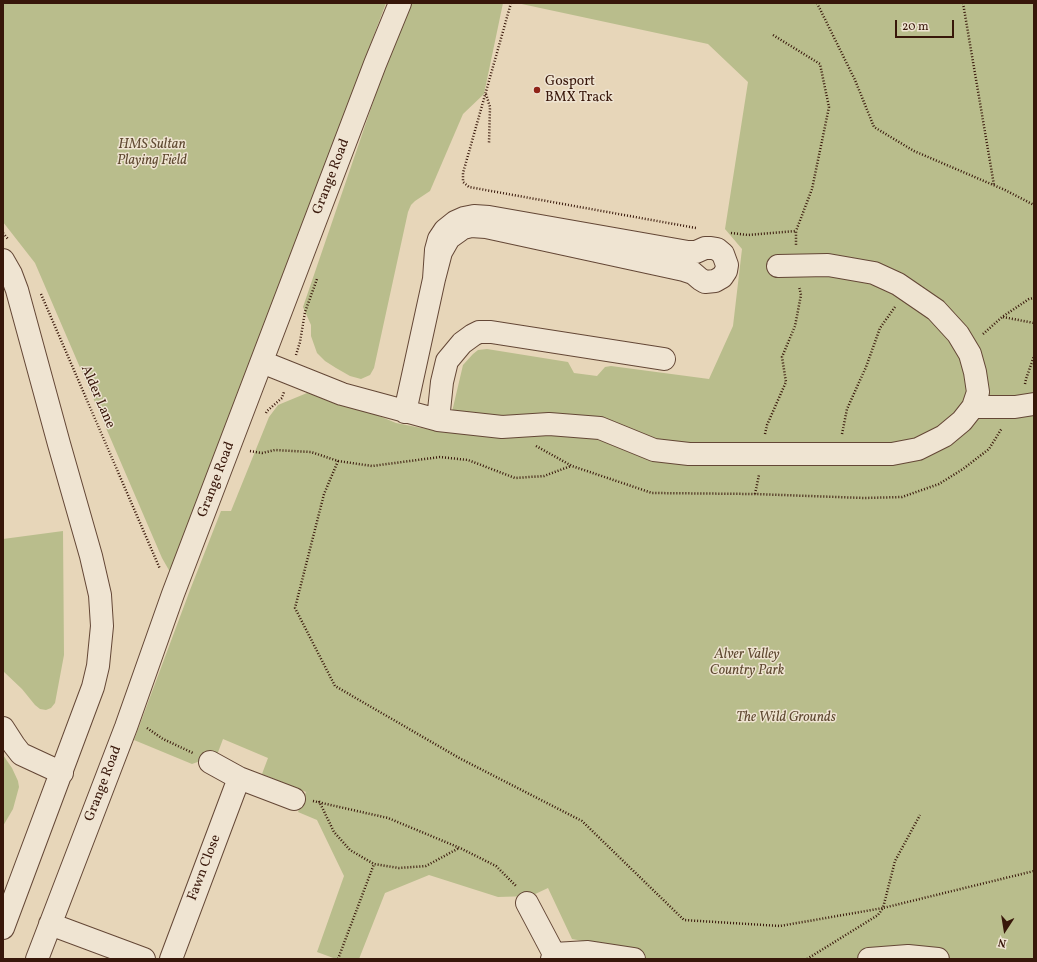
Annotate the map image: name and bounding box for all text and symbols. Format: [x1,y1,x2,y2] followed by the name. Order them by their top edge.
[897,12,956,38] scale bar
[902,19,929,35] text: 20 m
[545,74,613,106] place label: Gosport BMX Track
[532,85,542,95] marker: Gosport BMX Track
[117,137,187,170] park label: HMS Sultan Playing Field
[310,137,354,217] street label: Grange Road
[76,363,118,431] street label: Alder Lane
[195,440,239,520] street label: Grange Road
[710,647,784,680] park label: Alver Valley Country Park
[736,710,836,726] park label: The Wild Grounds
[82,744,126,824] street label: Grange Road
[185,833,225,903] street label: Fawn Close
[985,910,1025,950] north arrow
[997,934,1008,950] text: N

